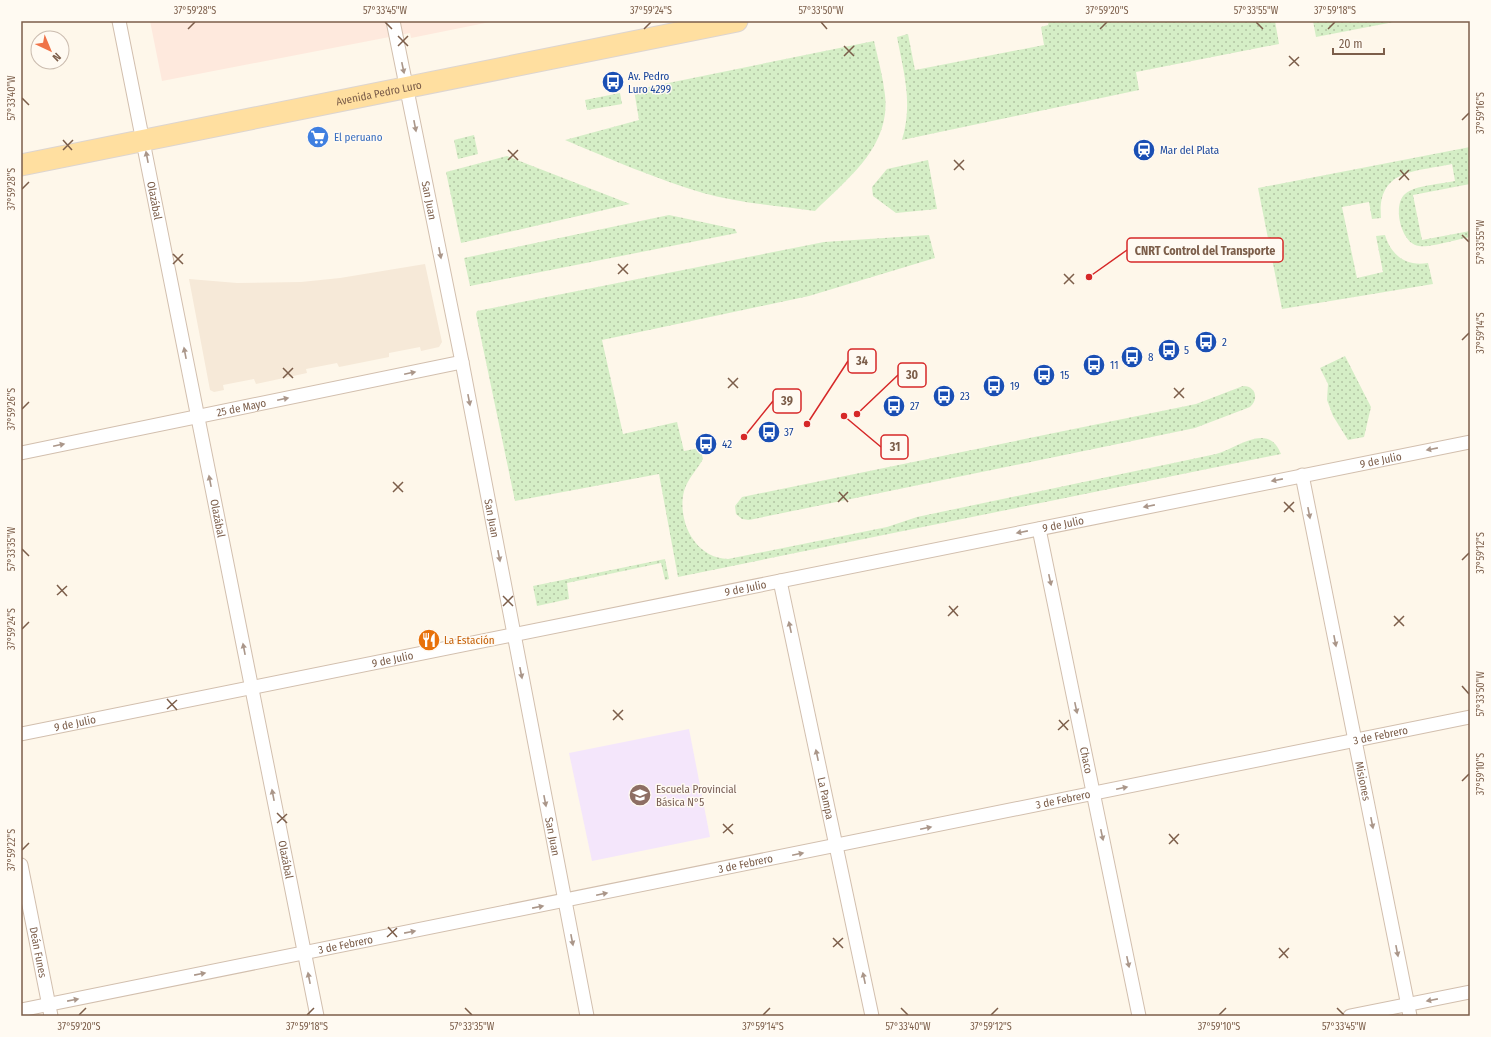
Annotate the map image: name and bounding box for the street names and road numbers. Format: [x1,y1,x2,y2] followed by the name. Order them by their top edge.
[335,79,423,108] street label: Avenida Pedro Luro
[144,180,164,221] street label: Olazábal
[419,180,439,221] street label: San Juan
[216,397,268,419] street label: 25 de Mayo
[1359,450,1403,471] street label: 9 de Julio
[207,498,228,539] street label: Olazábal
[481,498,501,539] street label: San Juan
[1041,514,1085,535] street label: 9 de Julio
[724,578,768,599] street label: 9 de Julio
[371,649,415,670] street label: 9 de Julio
[53,713,97,734] street label: 9 de Julio
[1352,724,1409,747] street label: 3 de Febrero
[1077,746,1095,775] street label: Chaco
[1352,760,1373,802] street label: Misiones
[815,776,836,821] street label: La Pampa
[1035,788,1092,812] street label: 3 de Febrero
[542,816,562,857] street label: San Juan
[275,839,296,880] street label: Olazábal
[717,852,774,876] street label: 3 de Febrero
[26,926,49,979] street label: Deán Funes
[317,933,374,957] street label: 3 de Febrero

